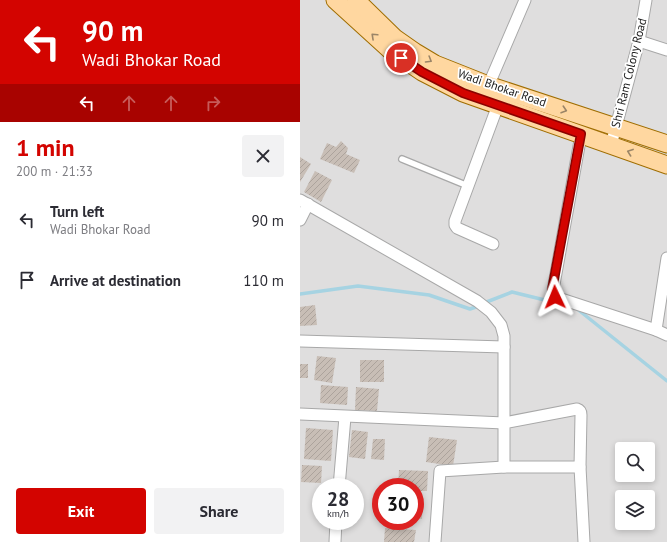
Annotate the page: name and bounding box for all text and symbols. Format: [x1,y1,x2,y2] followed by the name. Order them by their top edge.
[82,12,143,49] text: 90 m
[16,16,68,68] icon: left
[608,16,649,129] street label: Shri Ram Colony Road
[371,33,379,40] one-way arrow
[384,41,418,75] pin
[390,47,412,69] icon: arrive
[82,48,221,71] text: Wadi Bhokar Road
[425,56,432,63] one-way arrow
[456,65,548,110] street label: Wadi Bhokar Road
[76,92,98,114] icon: left
[118,92,140,114] icon: ahead
[160,92,182,114] icon: ahead
[202,92,224,114] icon: right
[560,105,567,114] one-way arrow
[16,132,75,163] text: 1 min
[242,135,284,177] button: close
[627,148,634,157] one-way arrow
[16,163,93,180] text: 200 m · 21:33
[50,202,104,221] text: Turn left
[16,209,38,231] icon: left
[251,211,284,230] text: 90 m
[50,221,150,238] text: Wadi Bhokar Road
[16,269,38,291] icon: arrive
[50,271,181,290] text: Arrive at destination
[243,271,284,290] text: 110 m
[534,276,576,318] position arrow
[615,442,655,530] map controls
[615,442,655,482] button: search
[372,478,424,530] speed limit sign: 30
[327,486,349,512] text: 28
[16,488,146,534] button: Exit
[154,488,284,534] button: Share
[615,490,655,530] button: layers
[327,507,349,520] text: km/h

